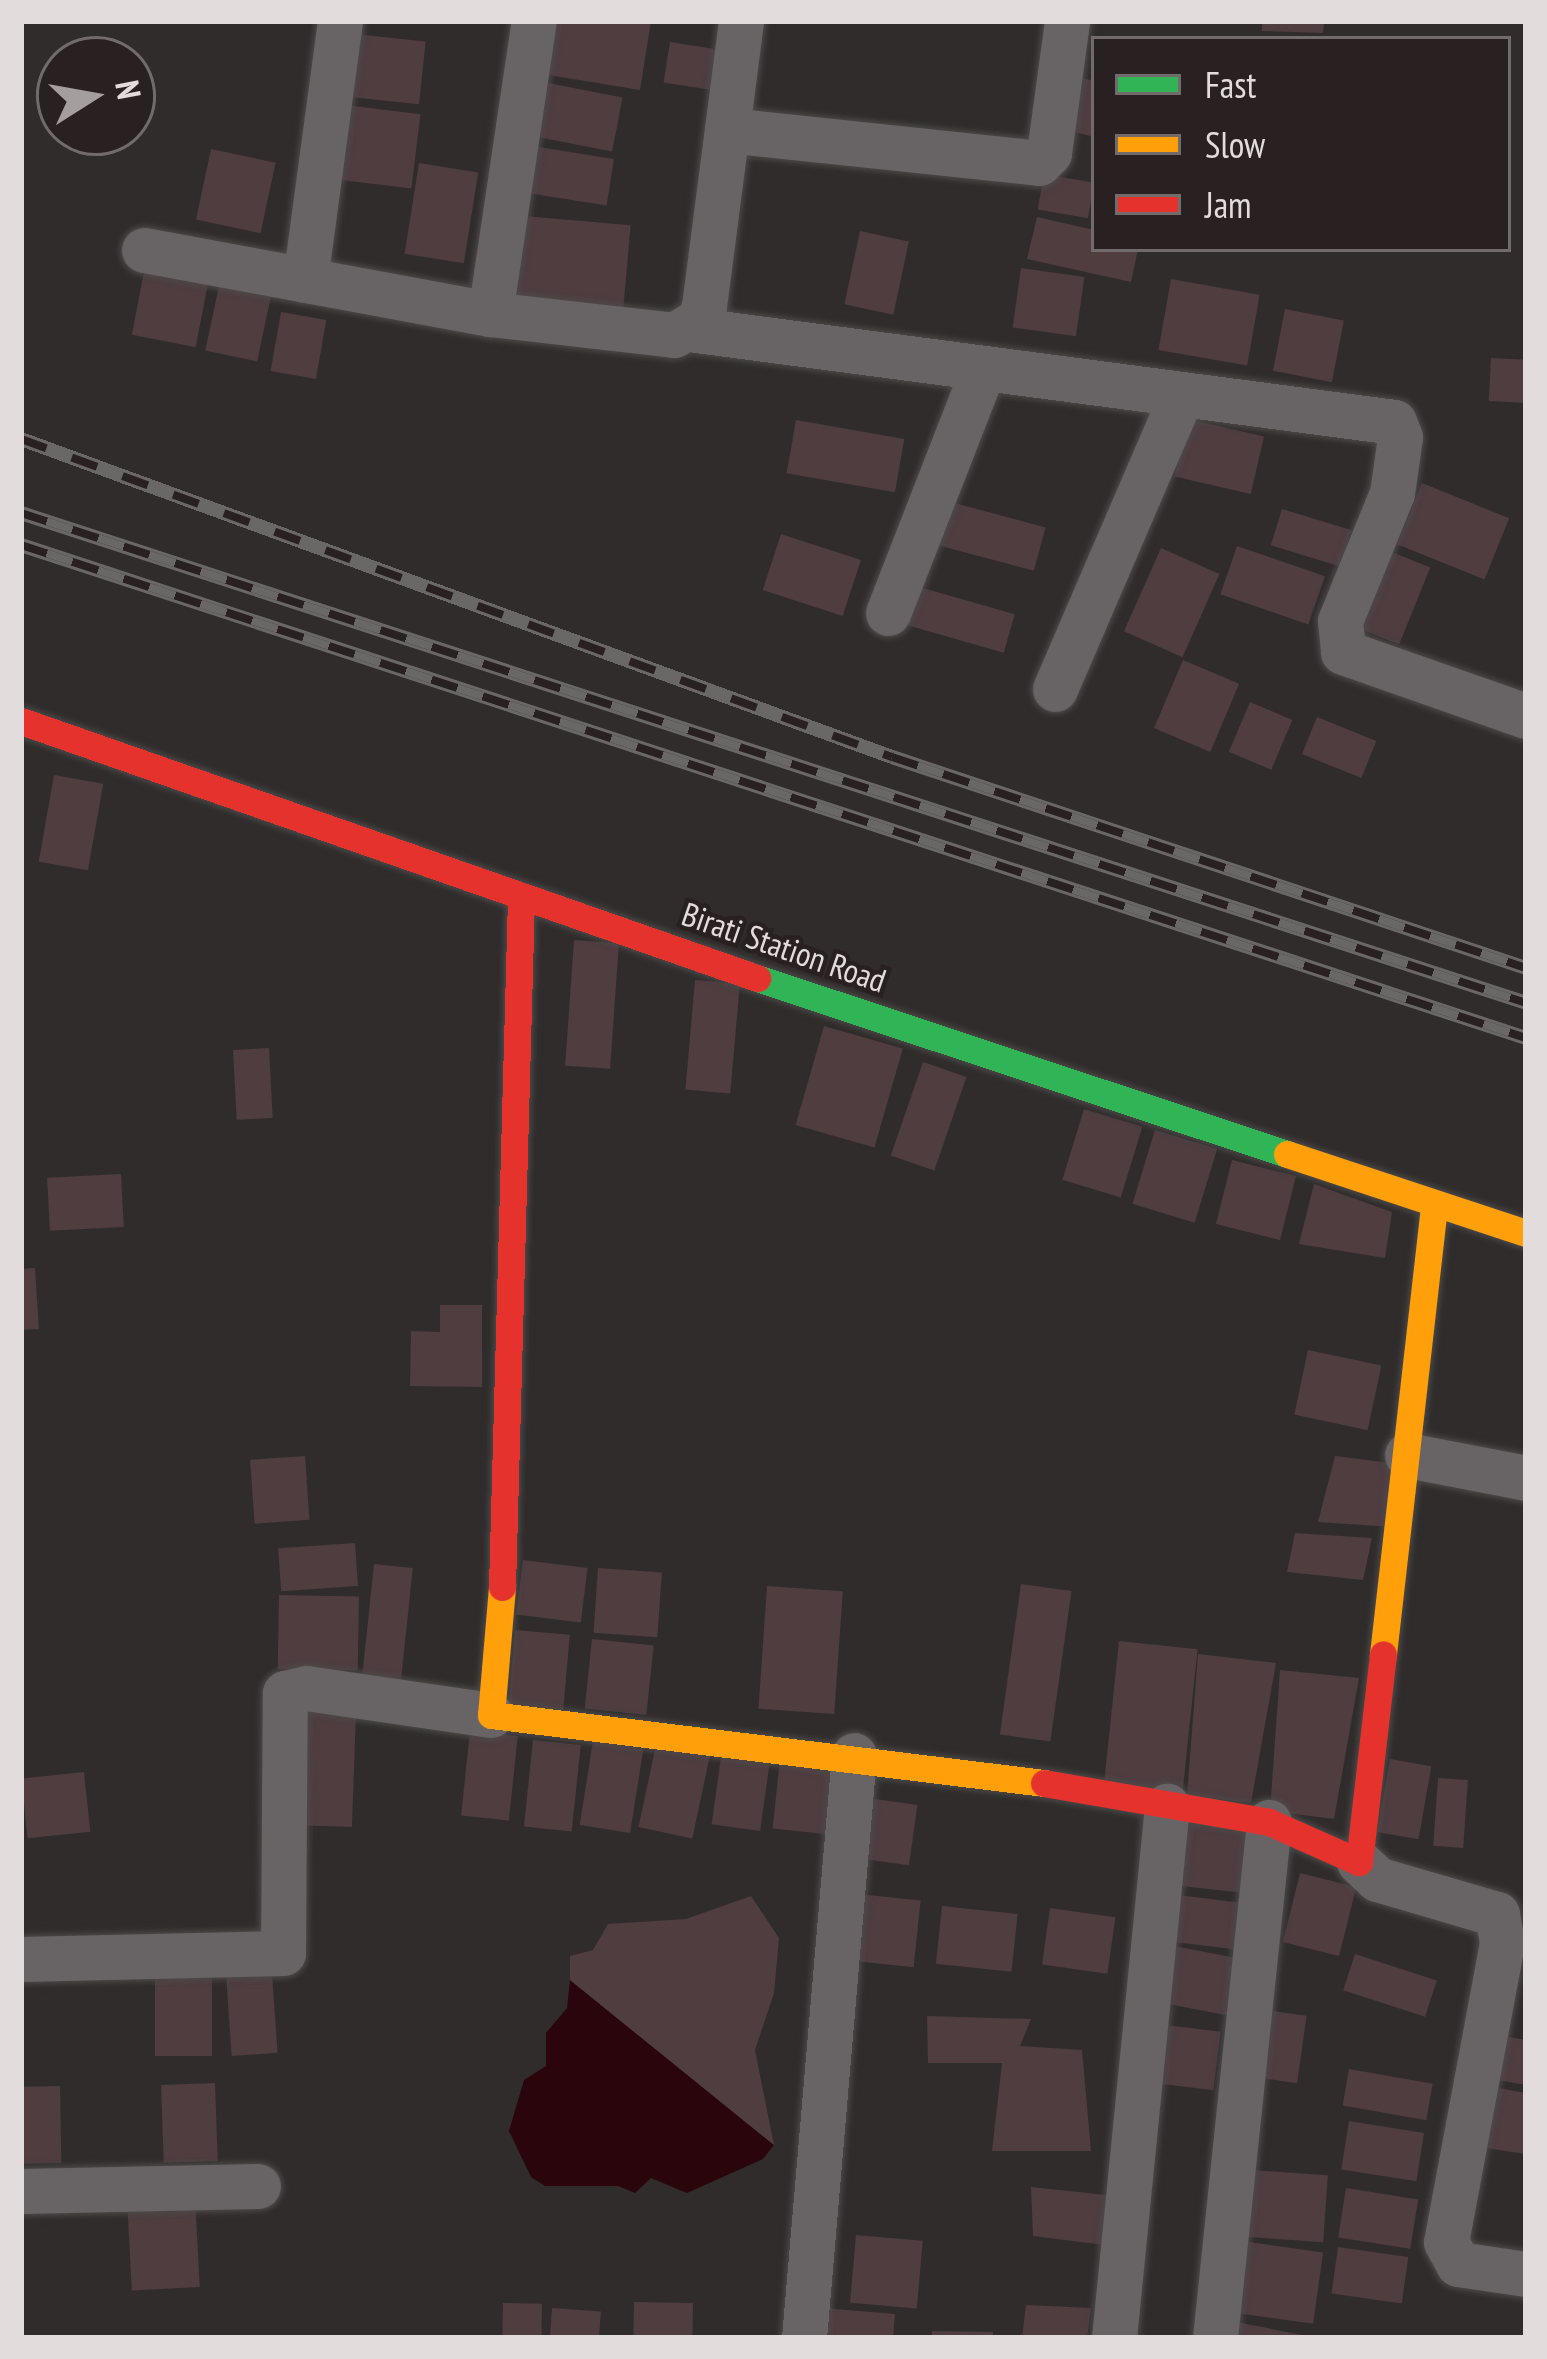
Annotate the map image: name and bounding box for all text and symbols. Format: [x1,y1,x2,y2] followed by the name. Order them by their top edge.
[36,36,156,156] north arrow
[1091,36,1511,252] legend
[1205,61,1256,108] text: Fast
[106,77,152,102] text: N
[1205,121,1265,168] text: Slow
[1205,181,1252,228] text: Jam
[677,894,891,1000] street label: Birati Station Road

